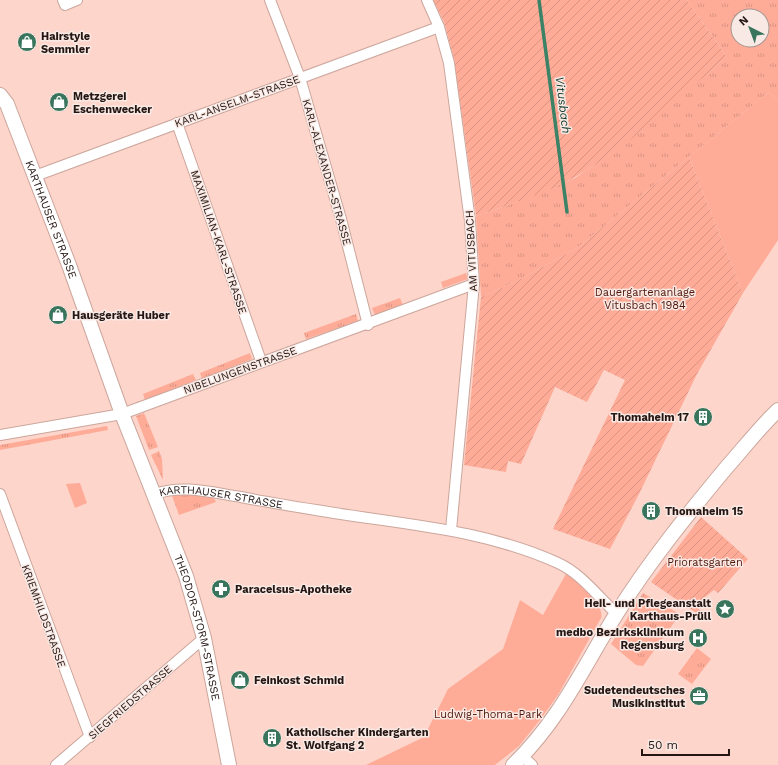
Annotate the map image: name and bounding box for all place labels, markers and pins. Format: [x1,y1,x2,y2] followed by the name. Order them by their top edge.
[41,30,90,56] place label: Hairstyle Semmler
[16,31,38,53] shop icon: Hairstyle Semmler
[73,90,152,116] place label: Metzgerei Eschenwecker
[48,91,70,113] shop icon: Metzgerei Eschenwecker
[47,304,69,326] shop icon: Hausgeräte Huber
[72,309,170,322] place label: Hausgeräte Huber
[692,406,714,428] building icon: Thomaheim 17
[611,411,689,424] place label: Thomaheim 17
[640,500,662,522] building icon: Thomaheim 15
[665,505,743,518] place label: Thomaheim 15
[210,578,232,600] pharmacy icon: Paracelsus-Apotheke
[235,583,352,596] place label: Paracelsus-Apotheke
[585,597,711,623] place label: Heil- und Pflegeanstalt Karthaus-Prüll
[714,598,736,620] place icon: Heil- und Pflegeanstalt Karthaus-Prüll
[556,626,685,652] place label: medbo Bezirksklinikum Regensburg
[687,627,709,649] hospital icon: medbo Bezirksklinikum Regensburg
[229,669,251,691] shop icon: Feinkost Schmid
[254,674,344,687] place label: Feinkost Schmid
[584,684,685,710] place label: Sudetendeutsches Musikinstitut
[688,685,710,707] office icon: Sudetendeutsches Musikinstitut
[286,726,429,752] place label: Katholischer Kindergarten St. Wolfgang 2
[261,727,283,749] building icon: Katholischer Kindergarten St. Wolfgang 2

